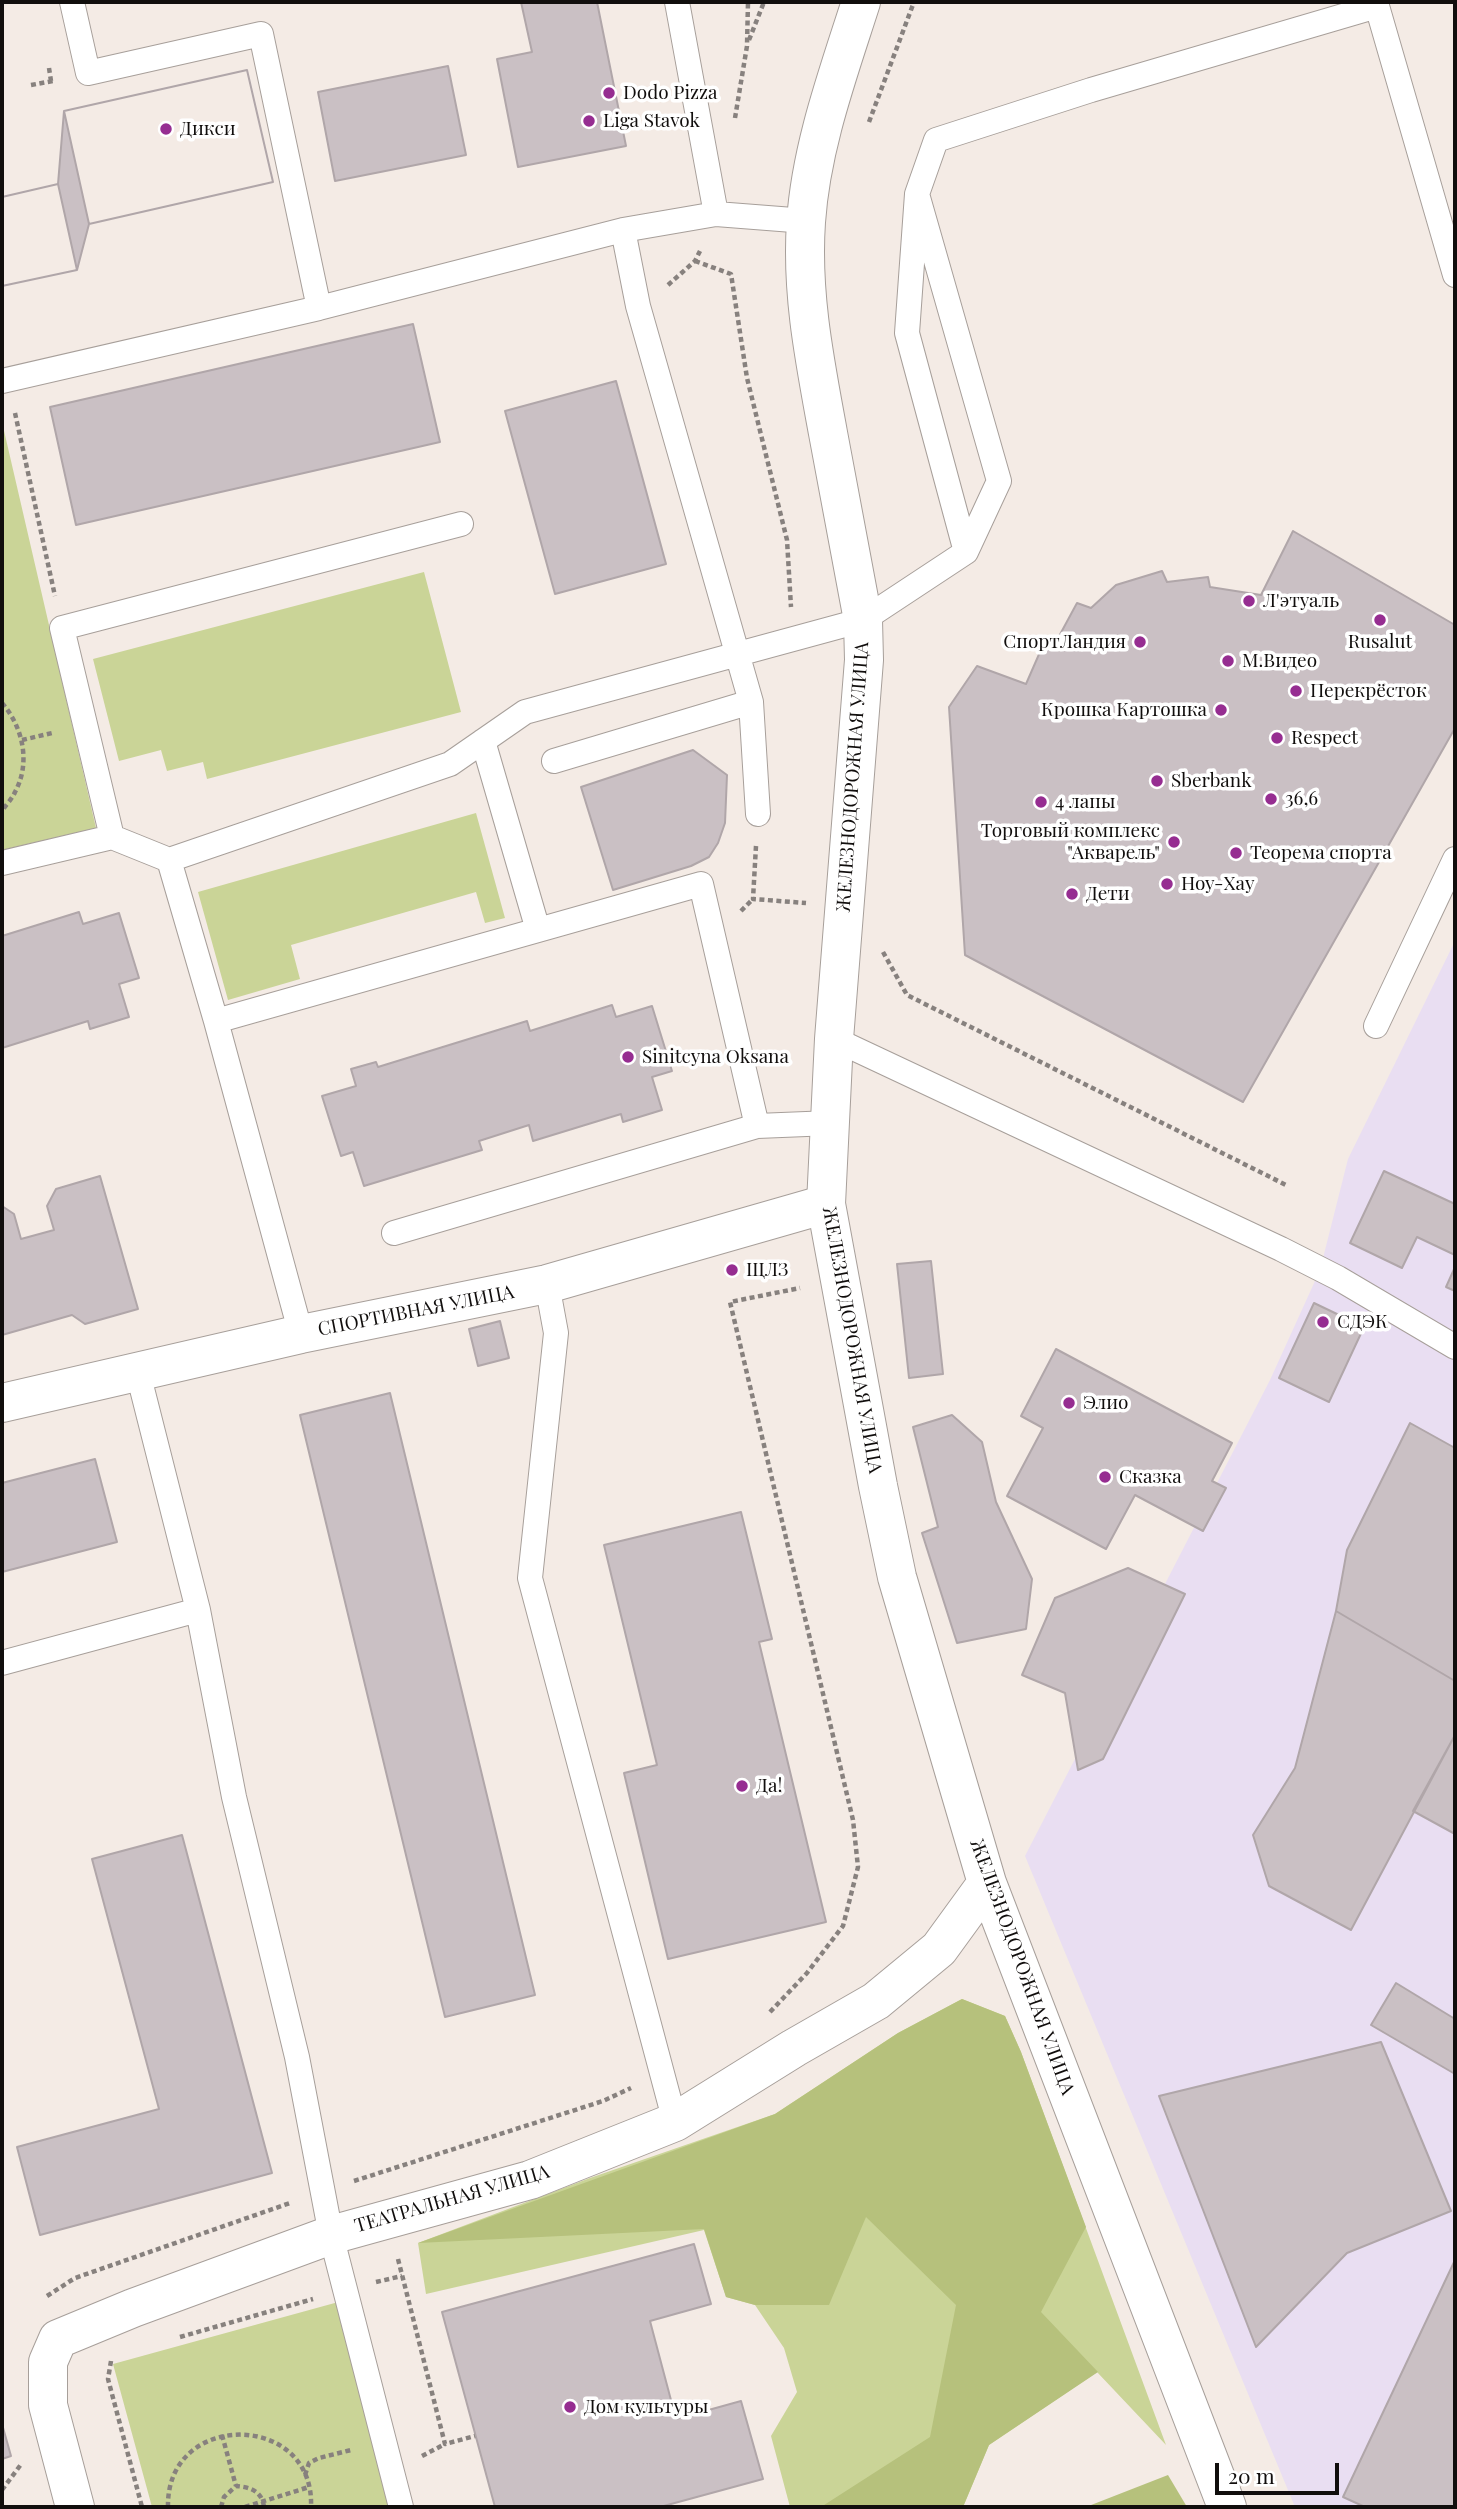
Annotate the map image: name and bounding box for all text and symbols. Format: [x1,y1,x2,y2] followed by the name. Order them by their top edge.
[623,82,718,104] place label: Dodo Pizza
[601,85,617,101] marker: Dodo Pizza
[603,110,700,132] place label: Liga Stavok
[581,113,597,129] marker: Liga Stavok
[180,118,236,140] place label: Дикси
[158,121,174,137] marker: Дикси
[1263,590,1339,612] place label: Л'этуаль
[1241,593,1257,609] marker: Л'этуаль
[1372,612,1388,628] marker: Rusalut
[1003,631,1126,653] place label: СпортЛандия
[1348,631,1412,653] place label: Rusalut
[1132,634,1148,650] marker: СпортЛандия
[832,641,874,913] street label: ЖЕЛЕЗНОДОРОЖНАЯ УЛИЦА
[1242,650,1317,672] place label: М.Видео
[1220,653,1236,669] marker: М.Видео
[1310,680,1427,702] place label: Перекрёсток
[1288,683,1304,699] marker: Перекрёсток
[1041,699,1207,721] place label: Крошка Картошка
[1213,702,1229,718] marker: Крошка Картошка
[1291,727,1358,749] place label: Respect
[1269,730,1285,746] marker: Respect
[1171,770,1252,792] place label: Sberbank
[1149,773,1165,789] marker: Sberbank
[1285,788,1318,810] place label: 36,6
[1055,791,1115,813] place label: 4 лапы
[1263,791,1279,807] marker: 36,6
[1033,794,1049,810] marker: 4 лапы
[981,820,1160,864] place label: Торговый комплекс "Акварель"
[1166,834,1182,850] marker: Торговый комплекс "Акварель"
[1250,842,1392,864] place label: Теорема спорта
[1228,845,1244,861] marker: Теорема спорта
[1181,873,1255,895] place label: Ноу-Хау
[1159,876,1175,892] marker: Ноу-Хау
[1086,883,1130,905] place label: Дети
[1064,886,1080,902] marker: Дети
[642,1046,789,1068] place label: Sinitcyna Oksana
[620,1049,636,1065] marker: Sinitcyna Oksana
[817,1205,887,1475] street label: ЖЕЛЕЗНОДОРОЖНАЯ УЛИЦА
[746,1259,788,1281] place label: ЩЛЗ
[724,1262,740,1278] marker: ЩЛЗ
[316,1281,516,1341] street label: СПОРТИВНАЯ УЛИЦА
[1337,1311,1388,1333] place label: СДЭК
[1315,1314,1331,1330] marker: СДЭК
[1083,1392,1129,1414] place label: Элио
[1061,1395,1077,1411] marker: Элио
[1119,1466,1182,1488] place label: Сказка
[1097,1469,1113,1485] marker: Сказка
[756,1775,782,1797] place label: Да!
[734,1778,750,1794] marker: Да!
[965,1836,1079,2098] street label: ЖЕЛЕЗНОДОРОЖНАЯ УЛИЦА
[352,2160,552,2238] street label: ТЕАТРАЛЬНАЯ УЛИЦА
[584,2396,708,2418] place label: Дом культуры
[562,2399,578,2415] marker: Дом культуры
[1219,2450,1343,2494] scale bar
[1228,2461,1275,2489] text: 20 m

